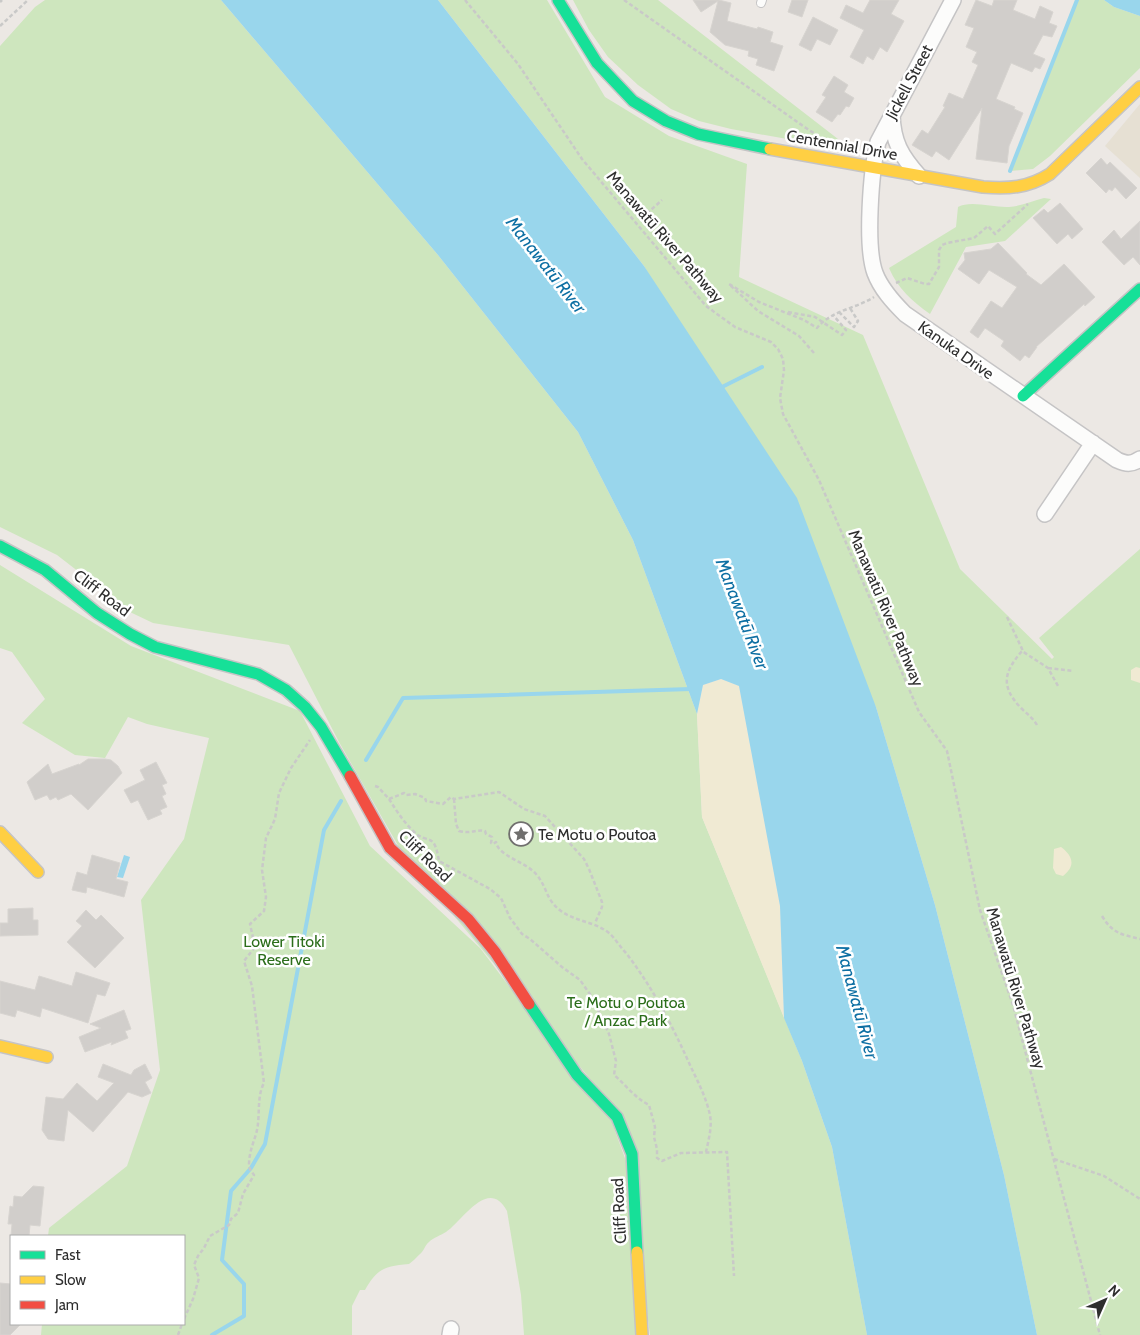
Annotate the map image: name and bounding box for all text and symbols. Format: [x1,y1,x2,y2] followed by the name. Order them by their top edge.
[881,41,937,123] street label: Jickell Street
[785,126,899,164] street label: Centennial Drive
[603,167,727,307] street label: Manawatū River Pathway
[501,211,592,319] water label: Manawatū River
[914,317,998,383] street label: Kanuka Drive
[844,527,928,689] street label: Manawatū River Pathway
[710,555,774,674] water label: Manawatū River
[70,566,134,620] street label: Cliff Road
[508,821,534,847] place icon: Te Motu o Poutoa
[538,825,657,844] place label: Te Motu o Poutoa
[395,826,455,886] street label: Cliff Road
[982,905,1050,1071] street label: Manawatū River Pathway
[243,932,325,969] park label: Lower Titoki Reserve
[831,942,883,1063] water label: Manawatū River
[567,993,685,1030] park label: Te Motu o Poutoa / Anzac Park
[608,1178,630,1244] street label: Cliff Road
[10,1235,185,1325] legend
[55,1246,80,1264] text: Fast
[55,1271,86,1289] text: Slow
[1080,1275,1130,1325] north arrow
[1104,1281,1124,1301] text: N
[54,1296,79,1314] text: Jam

